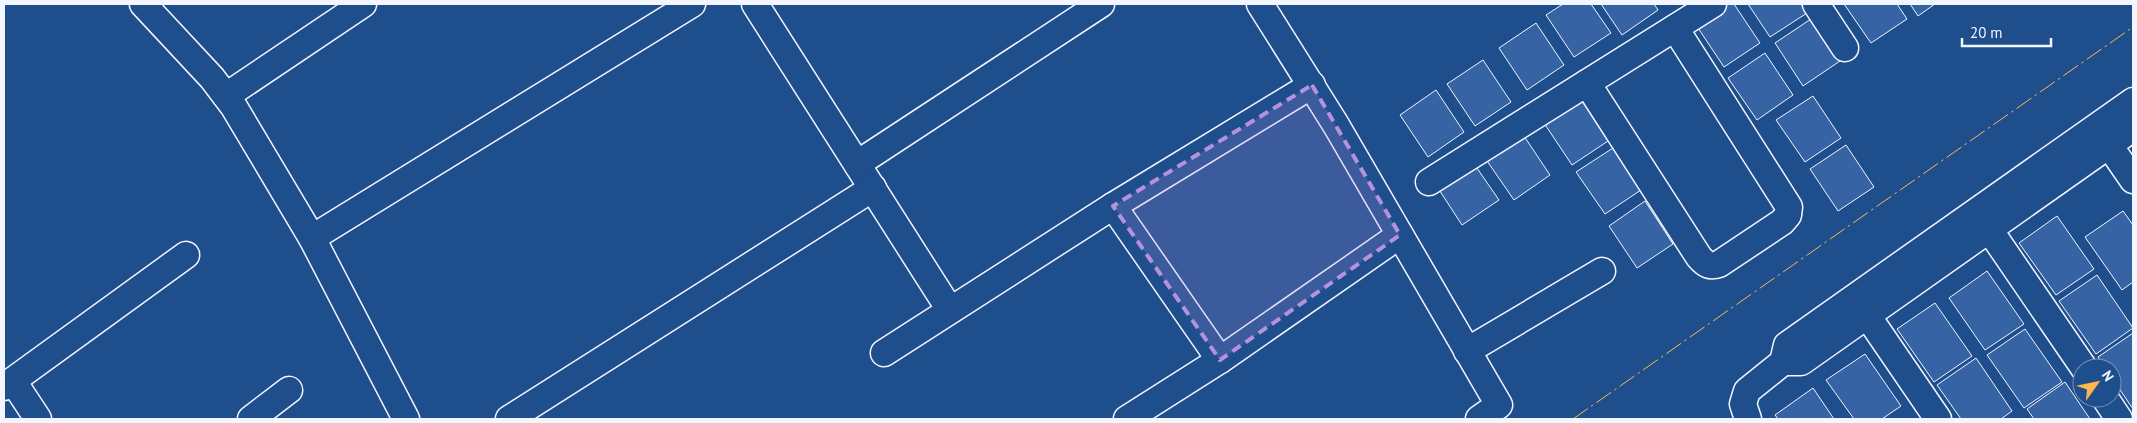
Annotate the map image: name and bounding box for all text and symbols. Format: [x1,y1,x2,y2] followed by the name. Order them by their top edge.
[1962,15,2051,47] scale bar
[1970,23,2003,42] text: 20 m
[2072,358,2122,408] north arrow
[2098,367,2118,385] text: N

